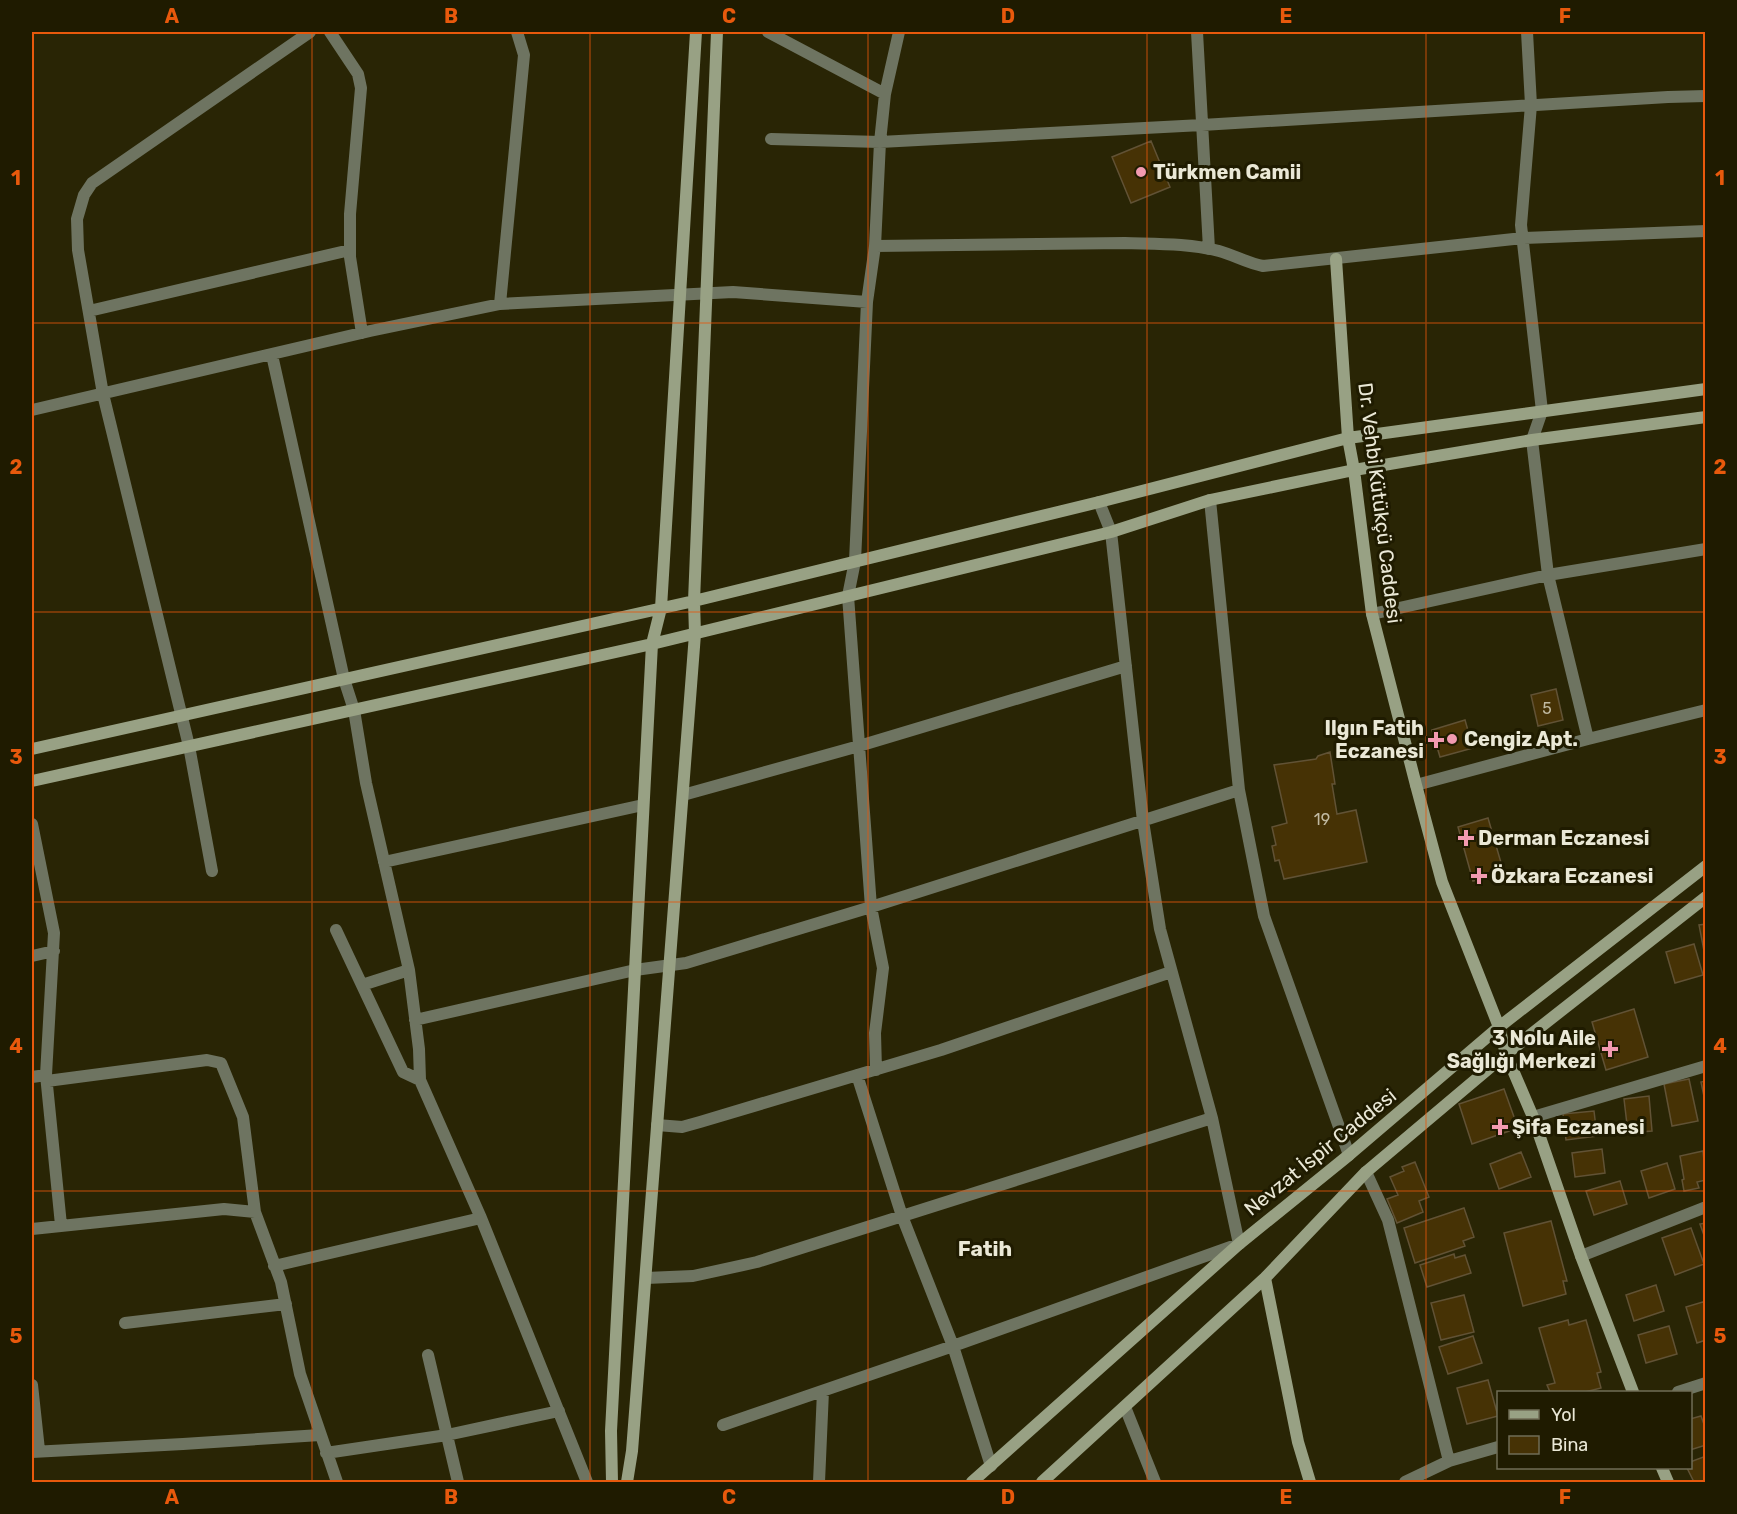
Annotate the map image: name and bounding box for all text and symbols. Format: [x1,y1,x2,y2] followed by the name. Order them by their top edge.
[165,4,180,28] text: A
[444,4,458,28] text: B
[722,4,736,28] text: C
[1001,4,1015,28] text: D
[1280,4,1292,28] text: E
[1559,4,1571,28] text: F
[1153,160,1301,184] place label: Türkmen Camii
[1134,165,1148,179] marker: Türkmen Camii
[11,166,21,190] text: 1
[1715,166,1725,190] text: 1
[1353,381,1407,625] street label: Dr. Vehbi Kütükçü Caddesi
[10,455,23,479] text: 2
[1714,455,1727,479] text: 2
[1542,699,1552,718] house number: 5
[1325,716,1424,763] place label: Ilgın Fatih Eczanesi
[1464,727,1578,751] place label: Cengiz Apt.
[1445,732,1459,746] marker: Cengiz Apt.
[1429,733,1443,747] marker: Ilgın Fatih Eczanesi
[9,745,23,769] text: 3
[1713,745,1727,769] text: 3
[1314,810,1330,829] house number: 19
[1478,826,1649,850] place label: Derman Eczanesi
[1459,831,1473,845] marker: Derman Eczanesi
[1491,864,1653,888] place label: Özkara Eczanesi
[1472,869,1486,883] marker: Özkara Eczanesi
[1447,1026,1596,1073] place label: 3 Nolu Aile Sağlığı Merkezi
[9,1034,23,1058] text: 4
[1713,1034,1727,1058] text: 4
[1601,1040,1619,1058] marker: 3 Nolu Aile Sağlığı Merkezi
[1239,1083,1401,1221] street label: Nevzat İspir Caddesi
[1512,1115,1645,1139] place label: Şifa Eczanesi
[1493,1120,1507,1134] marker: Şifa Eczanesi
[958,1236,1012,1261] district label: Fatih
[10,1324,23,1348] text: 5
[1714,1324,1727,1348] text: 5
[1497,1391,1692,1469] legend
[1551,1404,1576,1426] text: Yol
[1551,1434,1588,1456] text: Bina
[165,1485,180,1509] text: A
[444,1485,458,1509] text: B
[722,1485,736,1509] text: C
[1001,1485,1015,1509] text: D
[1280,1485,1292,1509] text: E
[1559,1485,1571,1509] text: F

